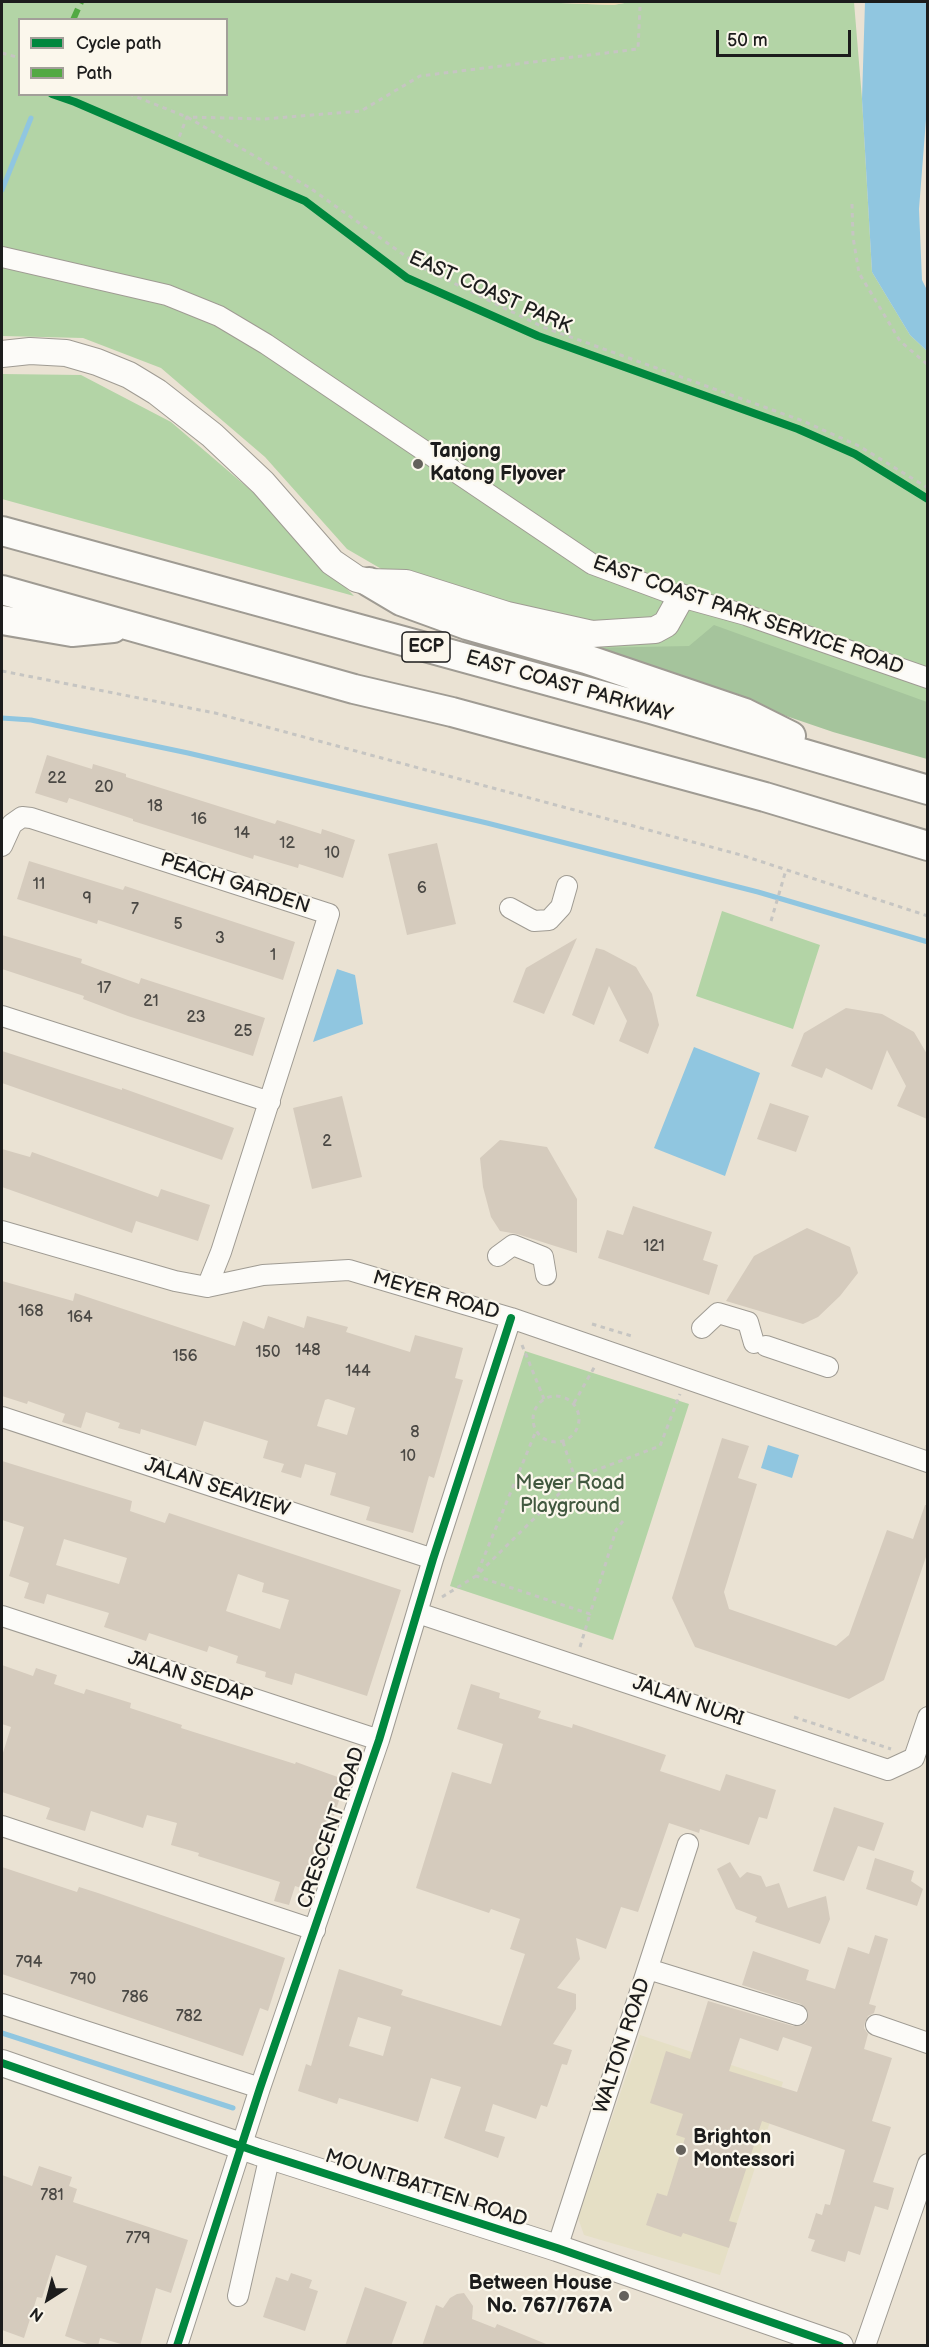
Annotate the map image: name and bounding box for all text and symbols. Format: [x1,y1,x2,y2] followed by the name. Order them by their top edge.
[18,18,228,96] legend
[719,18,854,56] scale bar
[727,30,768,51] text: 50 m
[76,33,162,54] text: Cycle path
[76,63,112,84] text: Path
[405,246,575,340] street label: EAST COAST PARK
[430,440,566,487] place label: Tanjong Katong Flyover
[411,457,425,471] marker: Tanjong Katong Flyover
[589,551,907,681] street label: EAST COAST PARK SERVICE ROAD
[402,632,450,662] road number: ECP
[463,646,675,728] street label: EAST COAST PARKWAY
[48,769,66,789] house number: 22
[95,778,113,798] house number: 20
[147,797,163,817] house number: 18
[191,810,207,830] house number: 16
[234,824,250,844] house number: 14
[279,834,295,854] house number: 12
[324,844,340,864] house number: 10
[157,849,313,919] street label: PEACH GARDEN
[33,875,45,895] house number: 11
[417,879,427,899] house number: 6
[82,889,92,909] house number: 9
[131,900,139,920] house number: 7
[173,915,183,935] house number: 5
[215,929,225,949] house number: 3
[270,946,276,966] house number: 1
[97,979,111,999] house number: 17
[143,992,159,1012] house number: 21
[187,1008,205,1028] house number: 23
[234,1022,252,1042] house number: 25
[322,1132,332,1152] house number: 2
[643,1237,665,1257] house number: 121
[370,1266,502,1326] street label: MEYER ROAD
[18,1302,44,1322] house number: 168
[67,1308,93,1328] house number: 164
[295,1341,321,1361] house number: 148
[256,1343,280,1363] house number: 150
[172,1347,198,1367] house number: 156
[345,1362,371,1382] house number: 144
[410,1423,420,1443] house number: 8
[400,1447,416,1467] house number: 10
[141,1453,293,1523] street label: JALAN SEAVIEW
[515,1472,625,1519] park label: Meyer Road Playground
[124,1647,256,1709] street label: JALAN SEDAP
[629,1672,747,1732] street label: JALAN NURI
[293,1744,371,1912] street label: CRESCENT ROAD
[16,1953,42,1973] house number: 794
[70,1970,96,1990] house number: 790
[590,1975,656,2117] street label: WALTON ROAD
[122,1988,148,2008] house number: 786
[176,2007,202,2027] house number: 782
[693,2126,795,2173] place label: Brighton Montessori
[674,2143,688,2157] marker: Brighton Montessori
[322,2145,530,2233] street label: MOUNTBATTEN ROAD
[40,2186,64,2206] house number: 781
[126,2229,150,2249] house number: 779
[18,2269,78,2329] north arrow
[469,2272,612,2319] place label: Between House No. 767/767A
[617,2289,631,2303] marker: Between House No. 767/767A
[27,2303,48,2325] text: N

